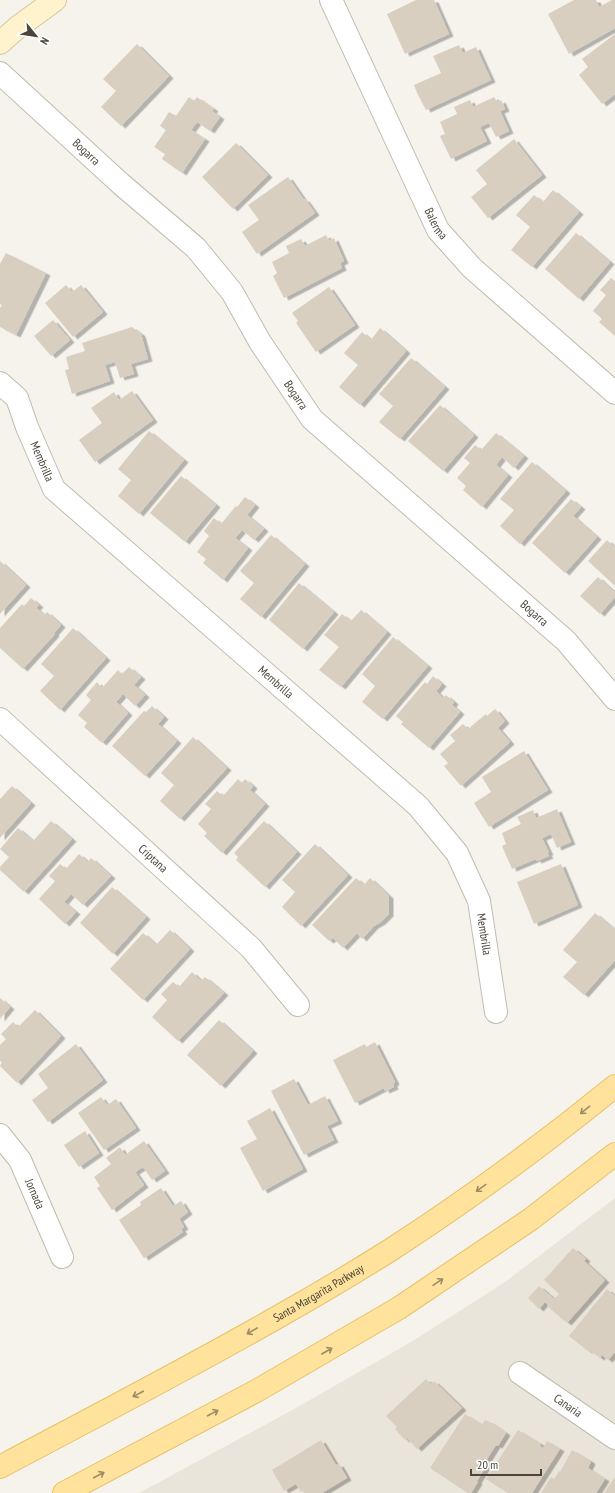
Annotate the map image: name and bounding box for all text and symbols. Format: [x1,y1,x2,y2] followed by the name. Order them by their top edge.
[16,16,56,56] north arrow
[37,35,52,47] text: N
[70,135,104,168] street label: Bogarra
[422,205,451,243] street label: Balerma
[281,377,312,413] street label: Bogarra
[27,439,58,484] street label: Membrilla
[517,597,552,629] street label: Bogarra
[255,662,297,701] street label: Membrilla
[135,841,171,876] street label: Criptana
[474,912,495,956] street label: Membrilla
[579,1106,590,1115] one-way arrow
[22,1175,48,1211] street label: Jornada
[475,1184,486,1192] one-way arrow
[270,1260,367,1325] street label: Santa Margarita Parkway
[432,1278,444,1286] one-way arrow
[246,1328,258,1336] one-way arrow
[321,1346,333,1354] one-way arrow
[132,1390,144,1398] one-way arrow
[551,1390,585,1420] street label: Canaria
[207,1409,219,1417] one-way arrow
[471,1451,541,1477] scale bar
[477,1457,498,1472] text: 20 m
[93,1470,105,1478] one-way arrow

